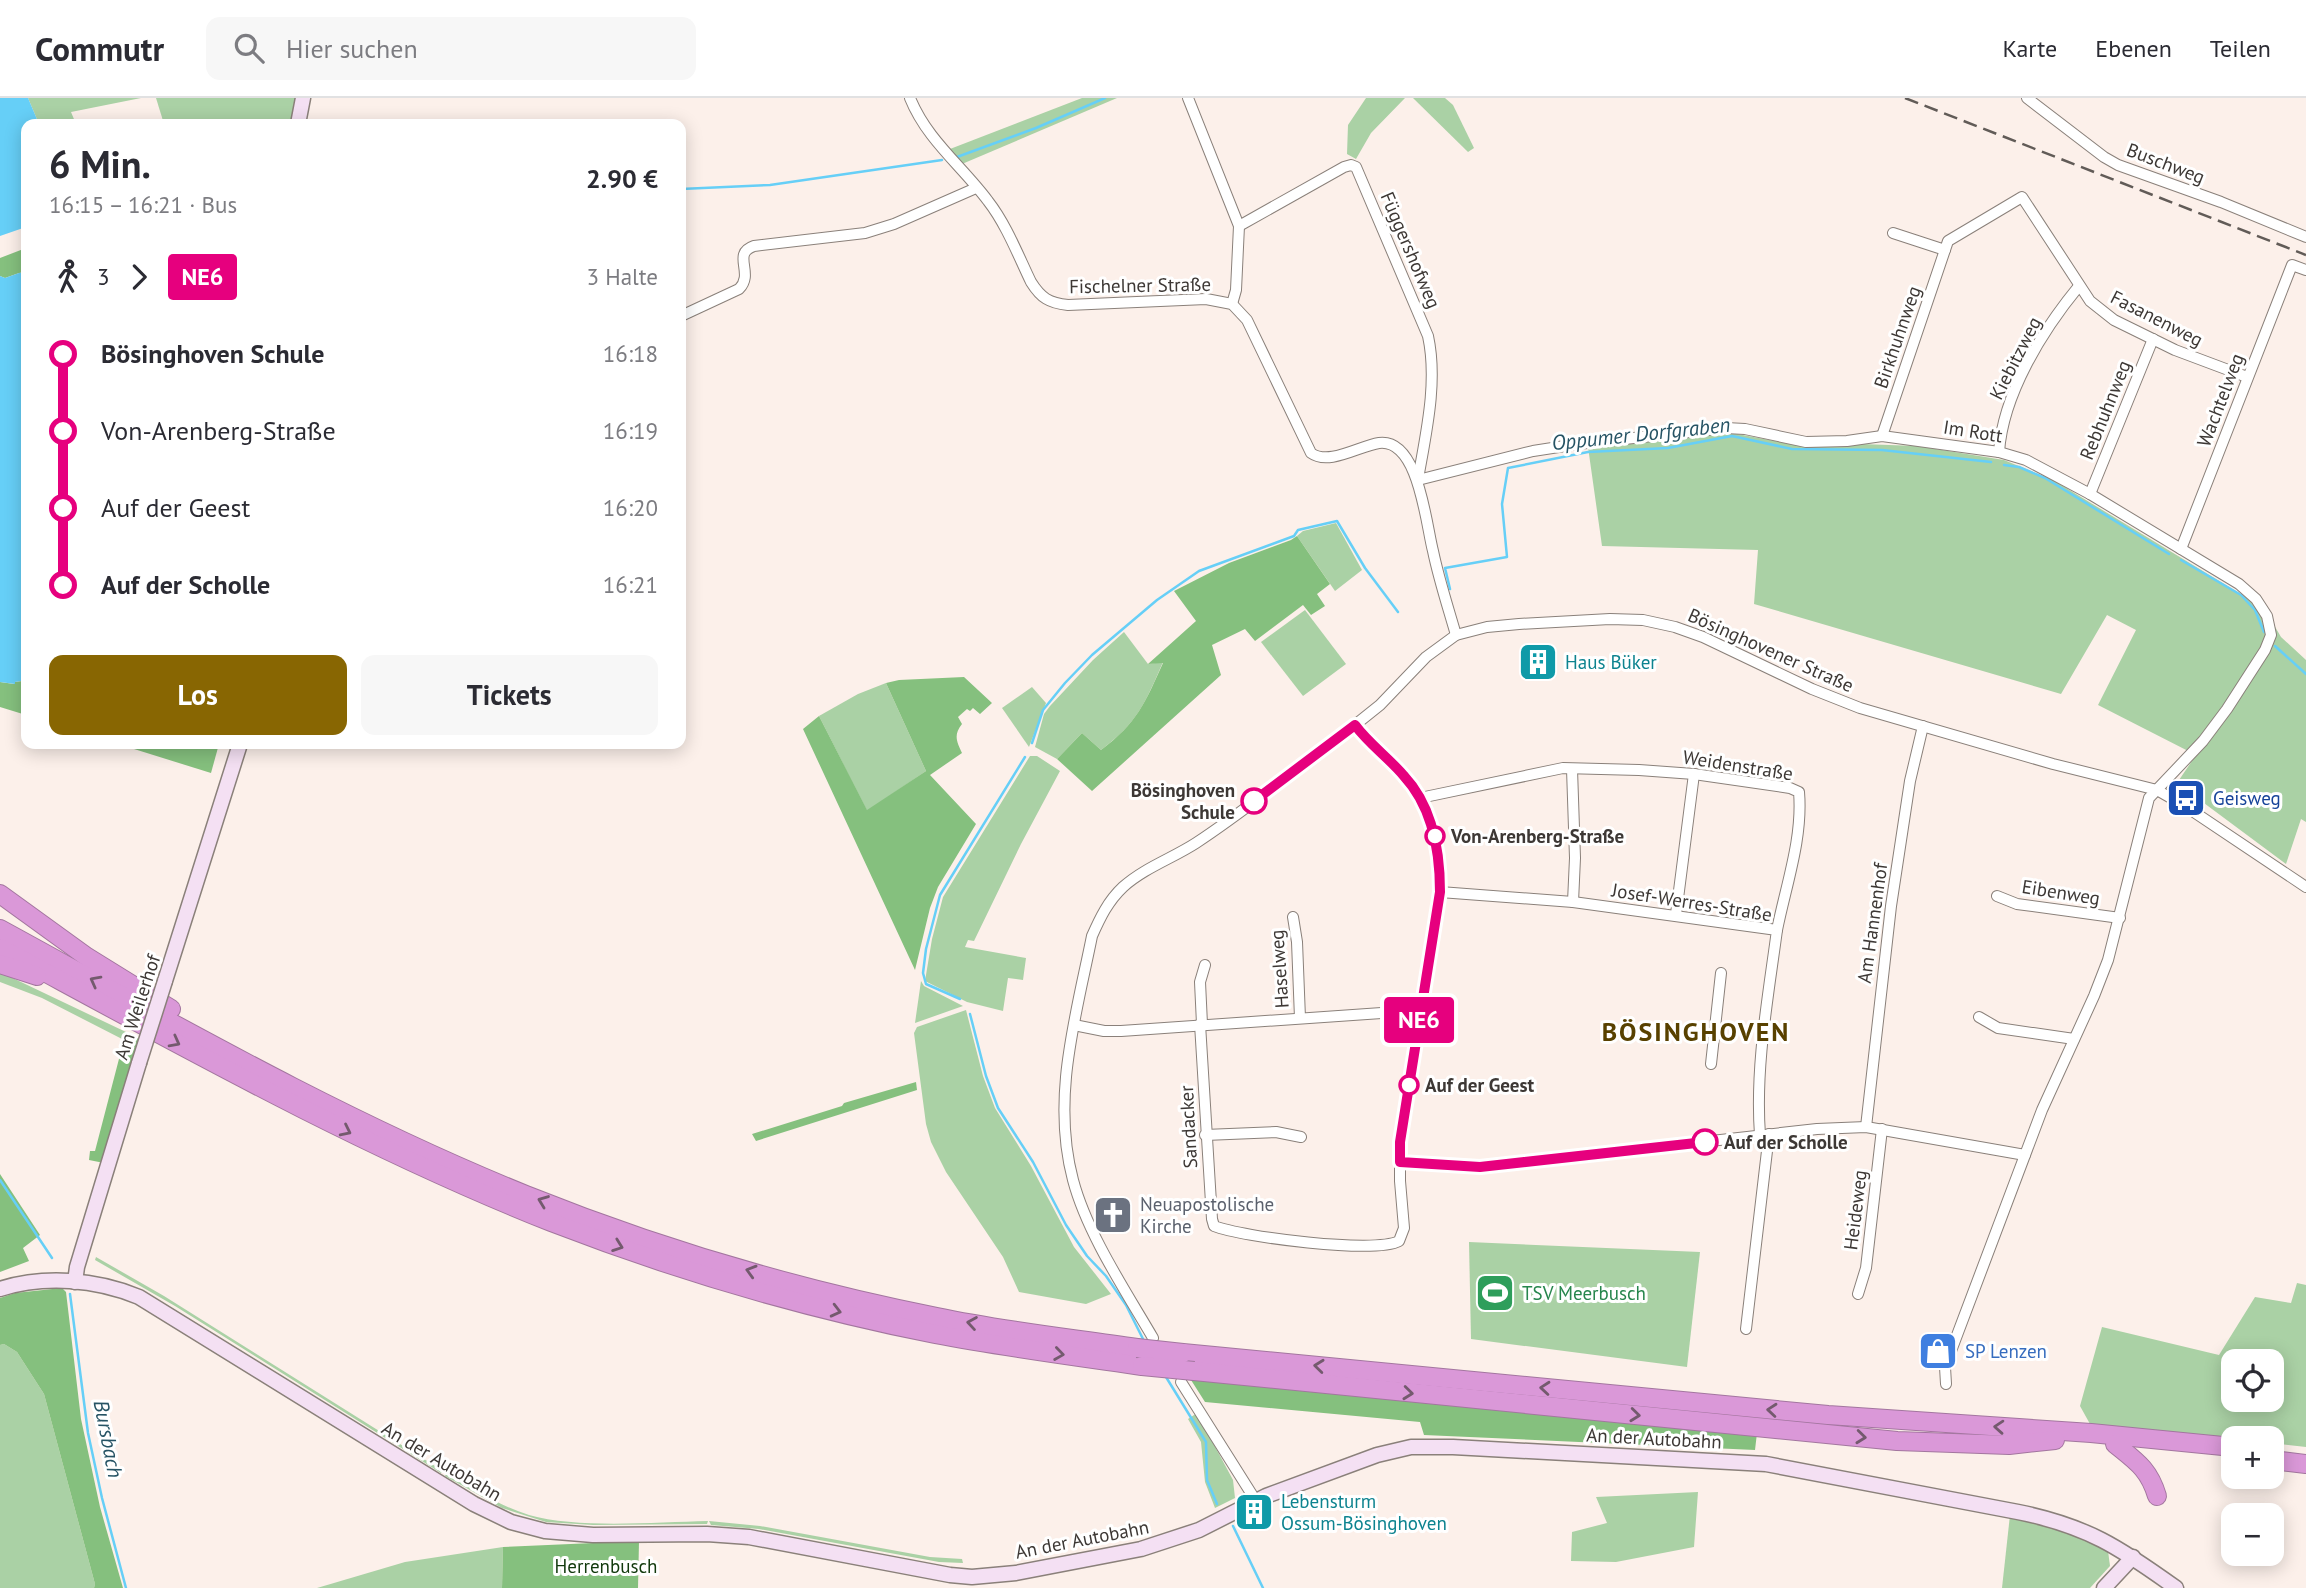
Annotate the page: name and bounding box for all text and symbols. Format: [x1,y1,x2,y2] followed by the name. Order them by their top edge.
[206,17,696,80] search box
[35,27,164,70] text: Commutr
[230,29,268,67] icon: search
[286,32,418,65] text: Hier suchen
[2003,33,2057,64] text: Karte
[2095,33,2172,64] text: Ebenen
[2210,33,2271,64] text: Teilen
[2124,137,2208,189] street label: Buschweg
[49,139,151,188] text: 6 Min.
[586,162,658,195] text: 2.90 €
[1376,188,1446,312] street label: Függershofweg
[49,190,237,219] text: 16:15 – 16:21 · Bus
[49,258,87,296] icon: walk
[120,258,158,296] icon: forward
[182,261,223,292] text: NE6
[97,262,110,291] text: 3
[587,262,658,291] text: 3 Halte
[1069,272,1211,298] street label: Fischelner Straße
[1868,283,1926,391] street label: Birkhuhnweg
[2107,284,2207,352] street label: Fasanenweg
[1984,312,2046,404] street label: Kiebitzweg
[101,337,324,370] text: Bösinghoven Schule
[603,339,658,368] text: 16:18
[2191,350,2249,450] street label: Wachtelweg
[2074,357,2136,463] street label: Rebhuhnweg
[1550,411,1732,456] water label: Oppumer Dorfgraben
[101,414,336,447] text: Von-Arenberg-Straße
[1942,414,2005,448] street label: Im Rott
[603,416,658,445] text: 16:19
[101,491,250,524] text: Auf der Geest
[603,493,658,522] text: 16:20
[101,568,270,601] text: Auf der Scholle
[603,570,658,599] text: 16:21
[1684,603,1858,697] street label: Bösinghovener Straße
[1517,641,1559,683] building icon: Haus Büker
[1565,650,1657,674] place label: Haus Büker
[49,655,347,735] button: Los
[361,655,658,735] button: Tickets
[1681,744,1795,786] street label: Weidenstraße
[2165,777,2207,819] bus stop icon: Geisweg
[1131,778,1235,824] place label: Bösinghoven Schule
[2213,786,2281,810] place label: Geisweg
[1241,788,1267,814] marker: Bösinghoven Schule
[1450,824,1624,848] place label: Von-Arenberg-Straße
[1425,826,1445,846] marker: Von-Arenberg-Straße
[1852,860,1892,985] street label: Am Hannenhof
[2020,874,2102,910] street label: Eibenweg
[1609,877,1774,926] street label: Josef-Werres-Straße
[1264,929,1294,1009] street label: Haselweg
[109,951,166,1063] street label: Am Weilerhof
[90,975,102,989] one-way arrow
[1379,997,1459,1043] line badge: NE6
[1398,1004,1440,1035] text: NE6
[1602,1015,1790,1048] district label: BÖSINGHOVEN
[168,1034,180,1047] one-way arrow
[1425,1073,1535,1097] place label: Auf der Geest
[1399,1075,1419,1095] marker: Auf der Geest
[1174,1084,1202,1169] street label: Sandacker
[339,1122,351,1136] one-way arrow
[1692,1129,1718,1155] marker: Auf der Scholle
[1724,1130,1848,1154] place label: Auf der Scholle
[1838,1169,1872,1251] street label: Heideweg
[1140,1192,1274,1238] place label: Neuapostolische Kirche
[1092,1194,1134,1236] church icon: Neuapostolische Kirche
[537,1196,549,1210] one-way arrow
[611,1238,623,1252] one-way arrow
[745,1265,757,1280] one-way arrow
[1474,1272,1516,1314] sports icon: TSV Meerbusch
[1522,1281,1646,1305] place label: TSV Meerbusch
[829,1303,841,1317] one-way arrow
[966,1316,978,1331] one-way arrow
[1917,1330,1959,1372] shop icon: SP Lenzen
[1965,1339,2047,1363] place label: SP Lenzen
[1053,1347,1065,1362] one-way arrow
[2221,1349,2284,1566] map controls
[2221,1349,2284,1412] button: locate
[1313,1359,1325,1374] one-way arrow
[1539,1381,1550,1396] one-way arrow
[1403,1385,1414,1400] one-way arrow
[88,1398,129,1480] water label: Bursbach
[1766,1403,1777,1418] one-way arrow
[1630,1407,1641,1422] one-way arrow
[378,1416,506,1506] street label: An der Autobahn
[1993,1420,2004,1435] one-way arrow
[1586,1422,1722,1454] street label: An der Autobahn
[2221,1426,2284,1489] button: +
[1856,1429,1867,1444] one-way arrow
[1281,1489,1447,1535] place label: Lebensturm Ossum-Bösinghoven
[1233,1491,1275,1533] building icon: Lebensturm Ossum-Bösinghoven
[2221,1503,2284,1566] button: −
[1013,1514,1151,1564] street label: An der Autobahn
[555,1554,657,1578] park label: Herrenbusch

